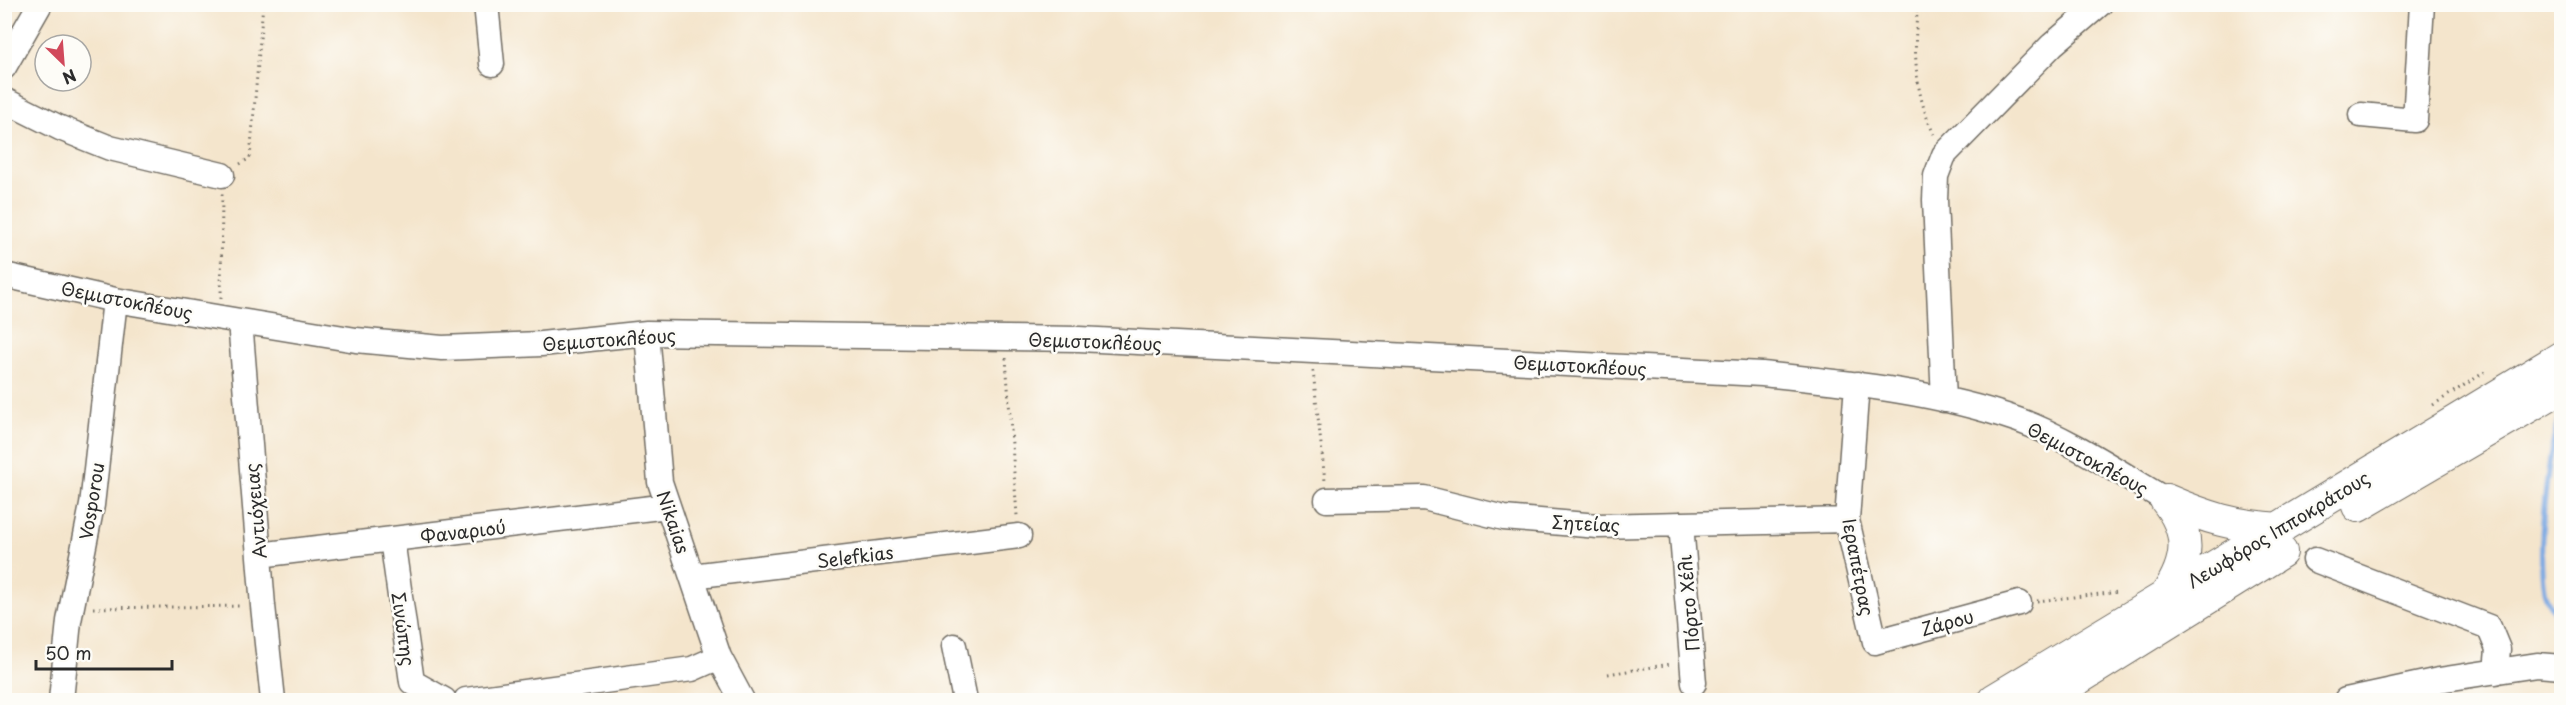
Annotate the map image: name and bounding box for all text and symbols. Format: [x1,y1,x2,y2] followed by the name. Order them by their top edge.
[33,33,93,93] north arrow
[59,64,81,91] text: N
[59,274,195,326] street label: Θεμιστοκλέους
[541,321,677,357] street label: Θεμιστοκλέους
[1028,325,1162,357] street label: Θεμιστοκλέους
[1513,348,1647,382] street label: Θεμιστοκλέους
[2023,415,2153,501] street label: Θεμιστοκλέους
[72,460,110,542] street label: Vosporou
[237,462,273,560] street label: Αντιόχειας
[2182,464,2374,594] street label: Λεωφόρος Ιπποκράτους
[651,487,697,557] street label: Nikaias
[1551,508,1621,538] street label: Σητείας
[419,512,507,550] street label: Φαναριού
[1836,516,1882,618] street label: Ιεραπέτρας
[815,538,895,574] street label: Selefkias
[1670,554,1706,652] street label: Πόρτο Χέλι
[385,590,423,668] street label: Σινώπης
[1918,602,1976,642] street label: Ζάρου
[36,633,172,671] scale bar
[45,639,92,666] text: 50 m

